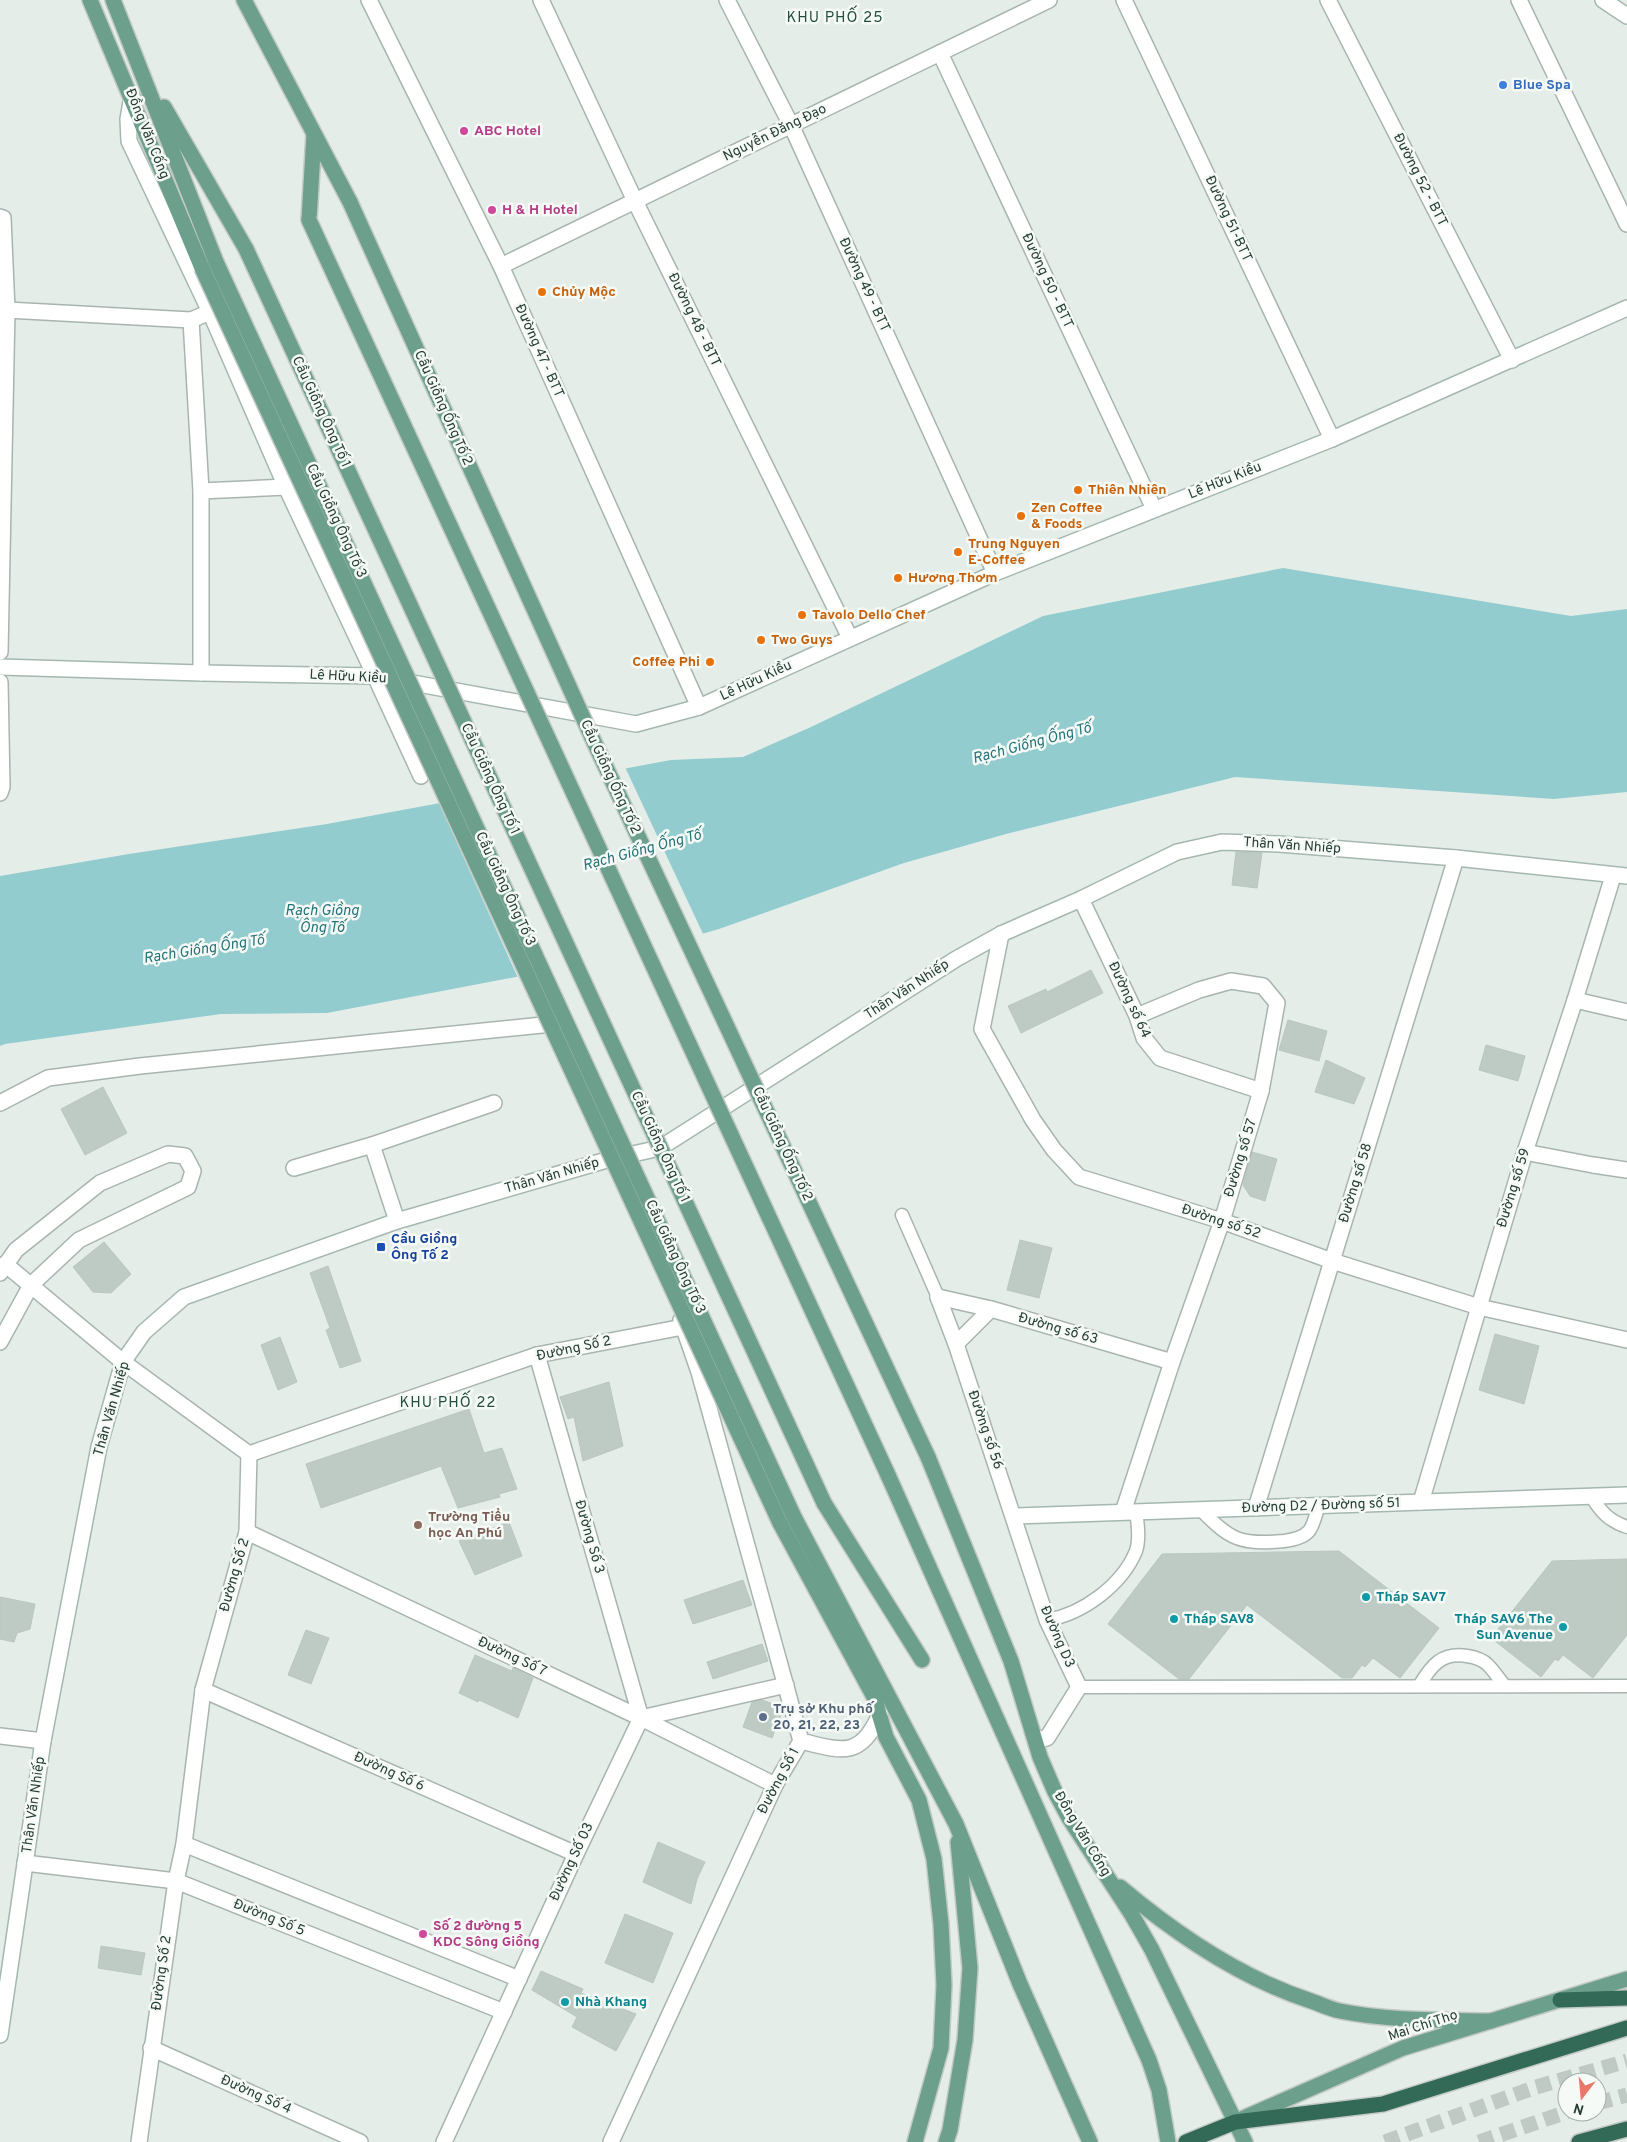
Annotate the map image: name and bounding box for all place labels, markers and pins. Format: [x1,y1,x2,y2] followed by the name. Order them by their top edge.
[1513,77,1571,94] place label: Blue Spa
[1497,79,1509,91] marker: Blue Spa
[474,123,541,140] place label: ABC Hotel
[458,125,470,137] marker: ABC Hotel
[502,202,578,219] place label: H & H Hotel
[486,204,498,216] marker: H & H Hotel
[552,284,616,301] place label: Chủy Mộc
[536,286,548,298] marker: Chủy Mộc
[1088,482,1167,499] place label: Thiên Nhiên
[1072,484,1084,496] marker: Thiên Nhiên
[1031,500,1103,533] place label: Zen Coffee & Foods
[1015,510,1027,522] marker: Zen Coffee & Foods
[968,536,1060,569] place label: Trung Nguyen E-Coffee
[952,546,964,558] marker: Trung Nguyen E-Coffee
[908,570,997,587] place label: Hương Thơm
[892,572,904,584] marker: Hương Thơm
[812,607,925,624] place label: Tavolo Dello Chef
[796,609,808,621] marker: Tavolo Dello Chef
[771,632,833,649] place label: Two Guys
[755,634,767,646] marker: Two Guys
[632,654,700,671] place label: Coffee Phi
[704,656,716,668] marker: Coffee Phi
[391,1231,457,1264] place label: Cầu Giồng Ông Tố 2
[375,1241,387,1253] marker: Cầu Giồng Ông Tố 2
[428,1508,510,1542] place label: Trường Tiểu học An Phú
[412,1519,424,1531] marker: Trường Tiểu học An Phú
[1376,1589,1446,1606] place label: Tháp SAV7
[1360,1591,1372,1603] marker: Tháp SAV7
[1184,1611,1254,1628] place label: Tháp SAV8
[1454,1611,1553,1644] place label: Tháp SAV6 The Sun Avenue
[1168,1613,1180,1625] marker: Tháp SAV8
[1557,1621,1569,1633] marker: Tháp SAV6 The Sun Avenue
[773,1701,875,1734] place label: Trụ sở Khu phố 20, 21, 22, 23
[757,1711,769,1723] marker: Trụ sở Khu phố 20, 21, 22, 23
[433,1918,540,1951] place label: Số 2 đường 5 KDC Sông Giồng
[417,1928,429,1940] marker: Số 2 đường 5 KDC Sông Giồng
[575,1994,647,2011] place label: Nhà Khang
[559,1996,571,2008] marker: Nhà Khang

